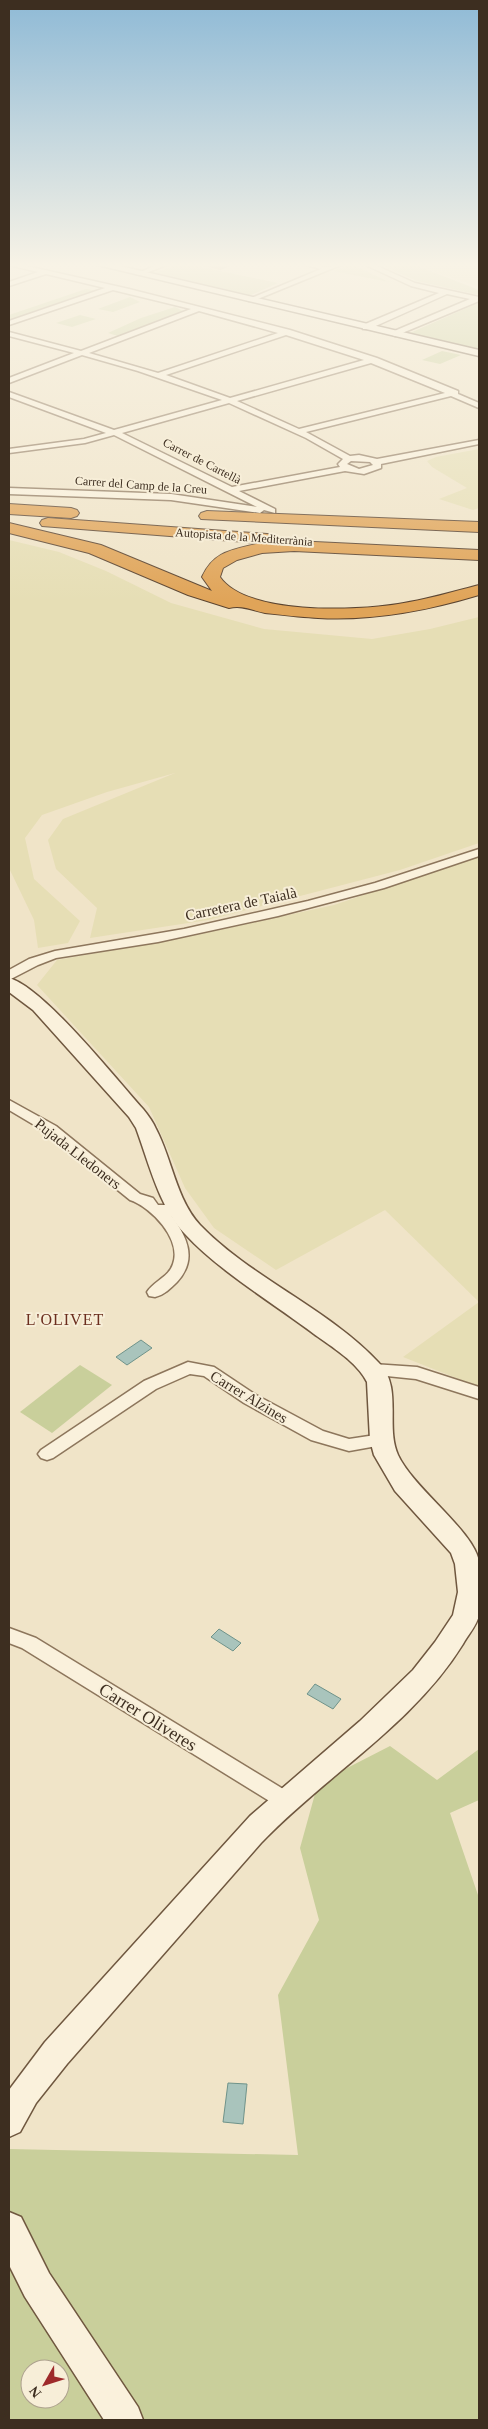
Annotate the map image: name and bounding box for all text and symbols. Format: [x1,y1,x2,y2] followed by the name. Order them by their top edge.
[161,435,244,487] street label: Carrer de Cartellà
[75,473,207,497] street label: Carrer del Camp de la Creu
[175,525,314,549] street label: Autopista de la Mediterrània
[184,884,299,924] street label: Carretera de Taialà
[32,1116,124,1193] street label: Pujada Lledoners
[26,1311,104,1328] district label: L'OLIVET
[208,1368,291,1426] street label: Carrer Alzines
[95,1679,201,1755] street label: Carrer Oliveres
[20,2359,70,2409] north arrow
[26,2383,44,2401] text: N

